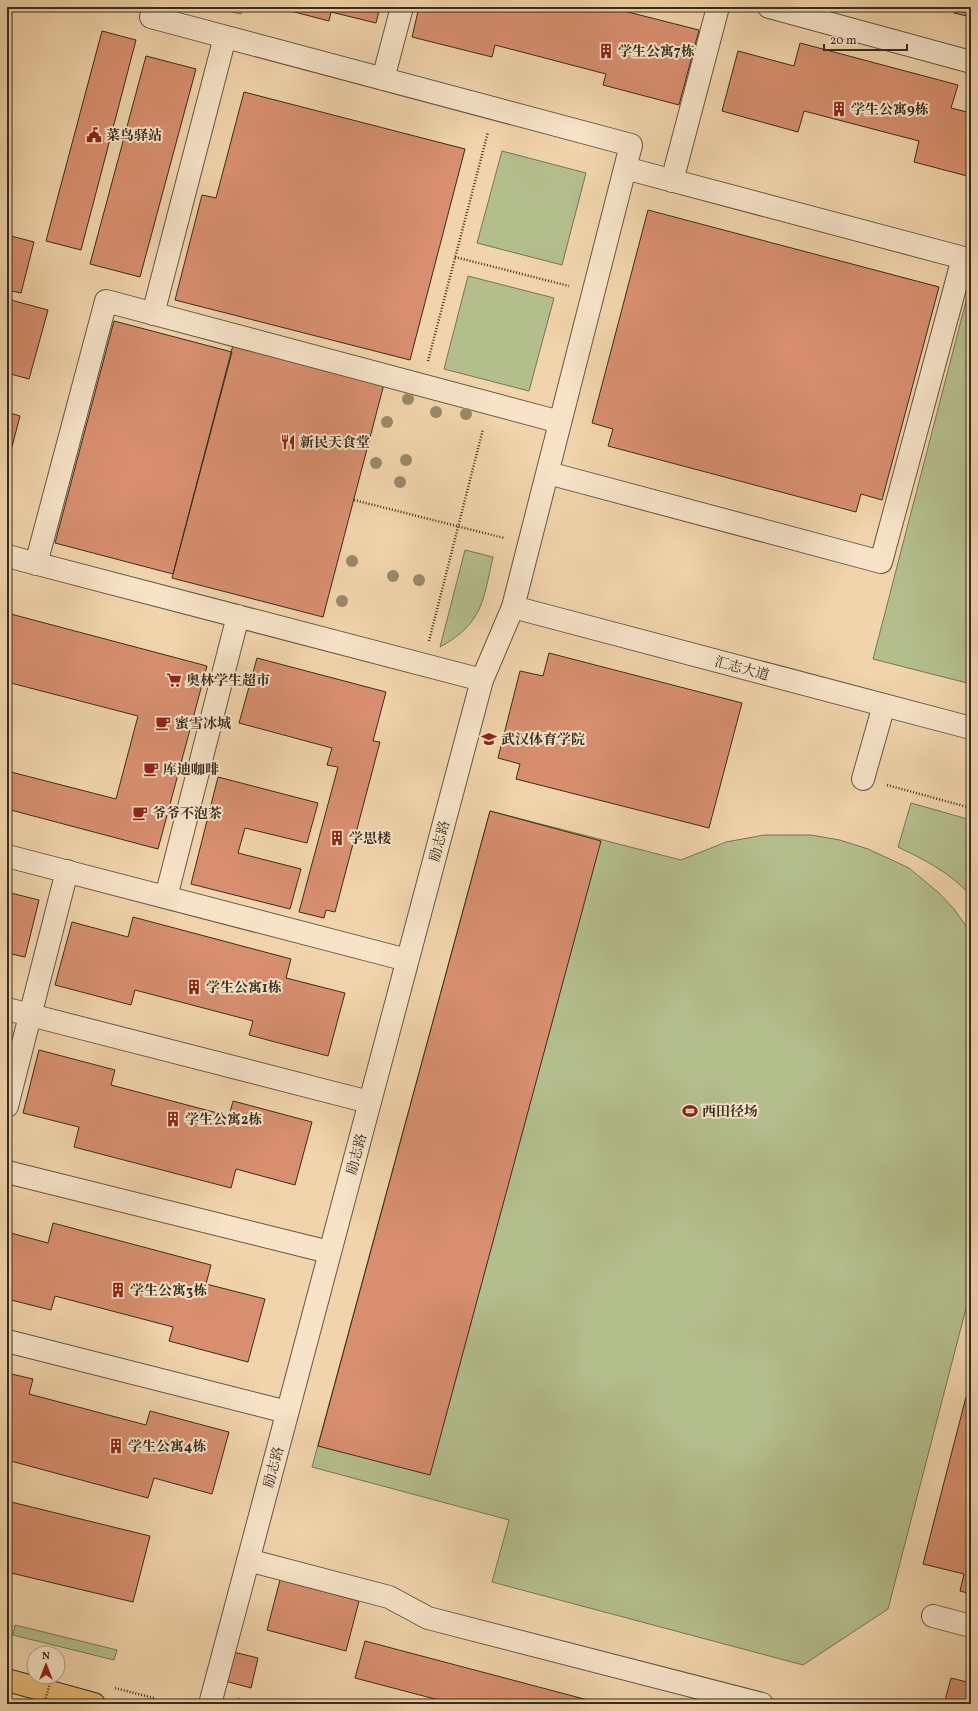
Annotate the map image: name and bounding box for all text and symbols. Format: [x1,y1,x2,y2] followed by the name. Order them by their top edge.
[824,26,907,52] scale bar
[830,33,857,49] text: 20 m
[597,42,615,60] building icon: 学生公寓7栋
[618,43,695,62] place label: 学生公寓7栋
[830,100,848,118] building icon: 学生公寓9栋
[851,101,929,120] place label: 学生公寓9栋
[85,126,103,144] public building icon: 菜鸟驿站
[106,127,162,146] place label: 菜鸟驿站
[279,433,297,451] restaurant icon: 新民天食堂
[300,434,370,453] place label: 新民天食堂
[712,653,771,686] street label: 汇志大道
[165,671,183,689] supermarket icon: 奥林学生超市
[186,672,270,691] place label: 奥林学生超市
[154,714,172,732] cafe icon: 蜜雪冰城
[175,715,231,734] place label: 蜜雪冰城
[480,730,498,748] school or university icon: 武汉体育学院
[501,731,585,750] place label: 武汉体育学院
[142,760,160,778] cafe icon: 库迪咖啡
[163,761,219,780] place label: 库迪咖啡
[131,804,149,822] cafe icon: 爷爷不泡茶
[152,805,222,824] place label: 爷爷不泡茶
[426,819,455,864] street label: 励志路
[328,829,346,847] building icon: 学思楼
[349,830,391,849] place label: 学思楼
[185,978,203,996] building icon: 学生公寓1栋
[206,979,282,998] place label: 学生公寓1栋
[681,1102,699,1120] sports icon: 西田径场
[702,1103,758,1122] place label: 西田径场
[164,1110,182,1128] building icon: 学生公寓2栋
[185,1111,262,1130] place label: 学生公寓2栋
[343,1132,372,1177] street label: 励志路
[109,1281,127,1299] building icon: 学生公寓3栋
[130,1282,207,1301] place label: 学生公寓3栋
[107,1437,125,1455] building icon: 学生公寓4栋
[128,1438,206,1457] place label: 学生公寓4栋
[260,1445,289,1490] street label: 励志路
[26,1645,66,1685] north arrow
[42,1649,50,1664] text: N

